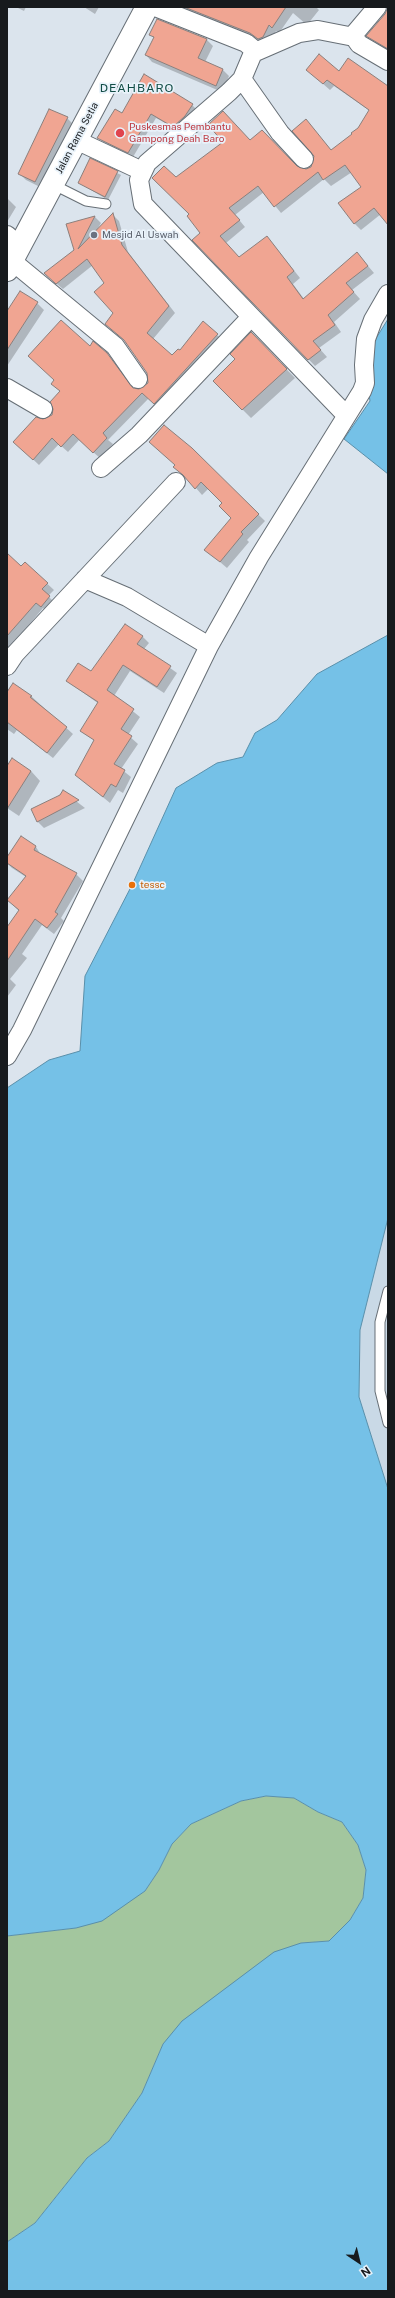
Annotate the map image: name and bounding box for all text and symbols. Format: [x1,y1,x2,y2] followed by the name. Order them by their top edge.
[100,81,174,95] district label: DEAHBARO
[53,100,101,176] street label: Jalan Rama Setia
[129,121,231,144] place label: Puskesmas Pembantu Gampong Deah Baro
[114,127,126,139] marker: Puskesmas Pembantu Gampong Deah Baro
[102,229,179,241] place label: Mesjid Al Uswah
[89,230,99,240] marker: Mesjid Al Uswah
[140,879,165,891] place label: tessc
[127,880,137,890] marker: tessc
[339,2242,379,2282] north arrow
[359,2264,373,2279] text: N

